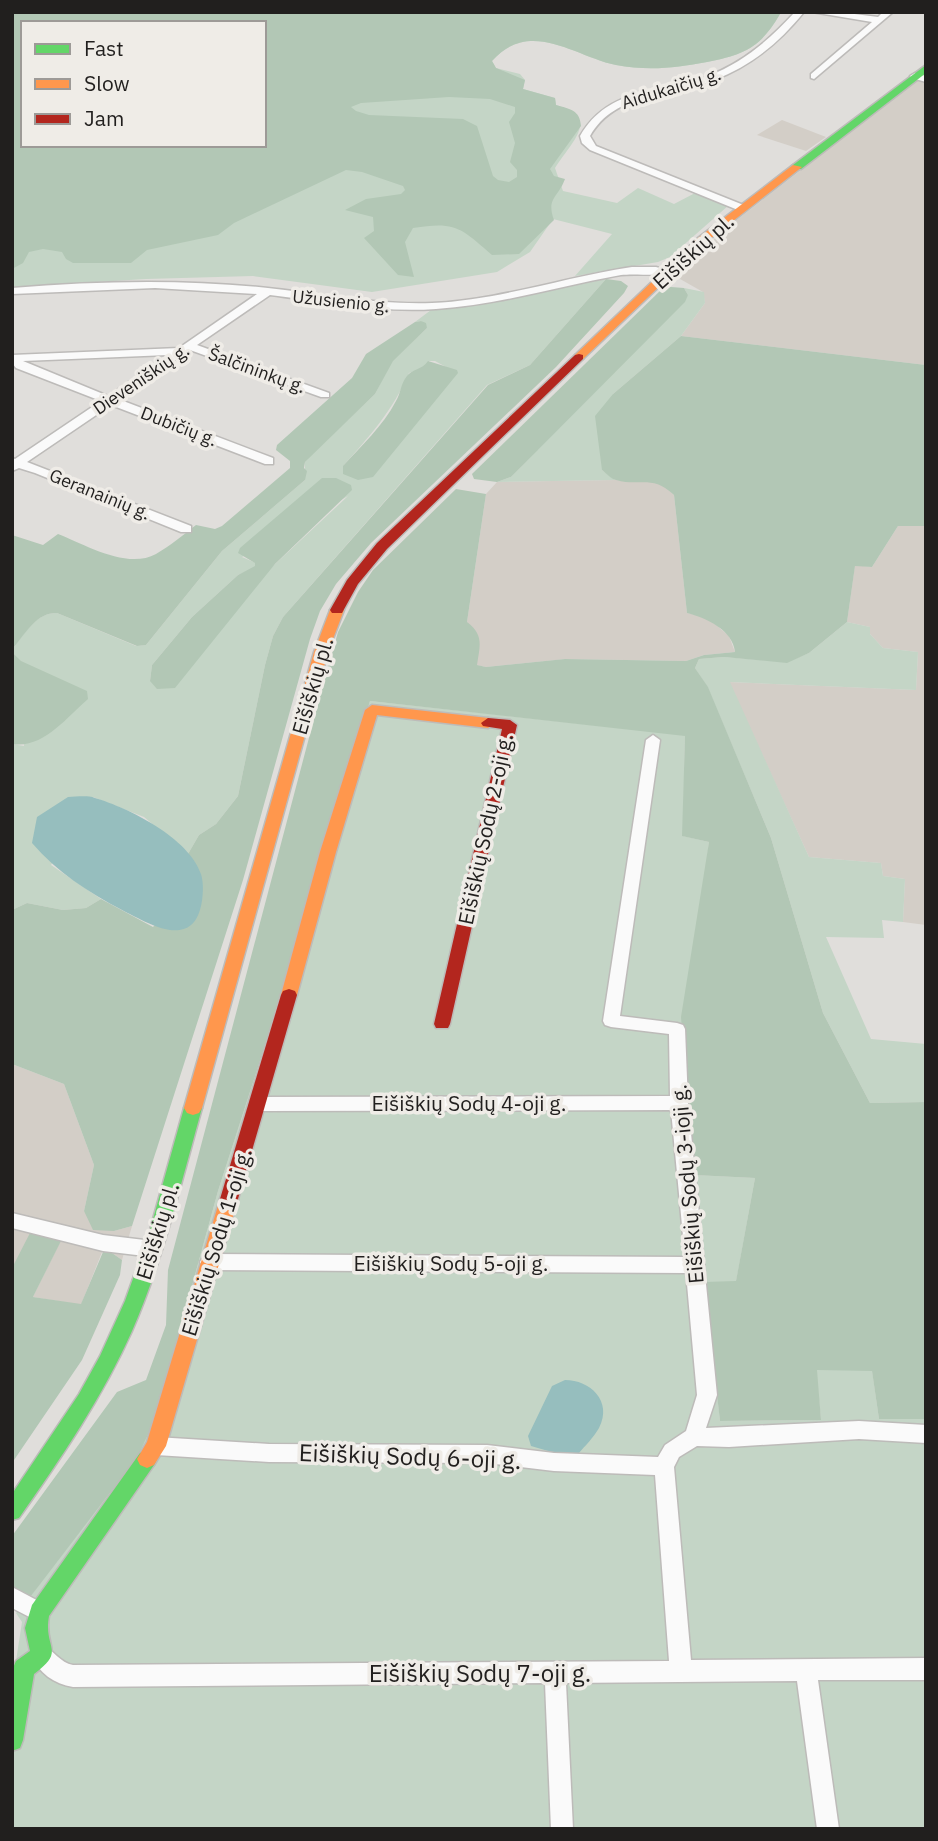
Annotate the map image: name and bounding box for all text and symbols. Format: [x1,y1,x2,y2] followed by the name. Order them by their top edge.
[21,21,266,147] legend
[84,34,124,62] text: Fast
[618,62,724,114] street label: Aidukaičių g.
[84,69,130,97] text: Slow
[84,104,124,132] text: Jam
[646,207,740,295] street label: Eišiškių pl.
[291,284,391,318] street label: Užusienio g.
[88,338,194,420] street label: Dieveniškių g.
[205,341,309,398] street label: Šalčininkų g.
[138,401,220,451] street label: Dubičių g.
[46,463,154,525] street label: Geranainių g.
[285,634,339,738] street label: Eišiškių pl.
[451,731,519,927] street label: Eišiškių Sodų 2-oji g.
[664,1083,710,1285] street label: Eišiškių Sodų 3-ioji g.
[372,1089,566,1117] street label: Eišiškių Sodų 4-oji g.
[174,1145,258,1339] street label: Eišiškių Sodų 1-oji g.
[129,1179,185,1283] street label: Eišiškių pl.
[354,1249,548,1277] street label: Eišiškių Sodų 5-oji g.
[298,1436,522,1476] street label: Eišiškių Sodų 6-oji g.
[369,1657,591,1689] street label: Eišiškių Sodų 7-oji g.

